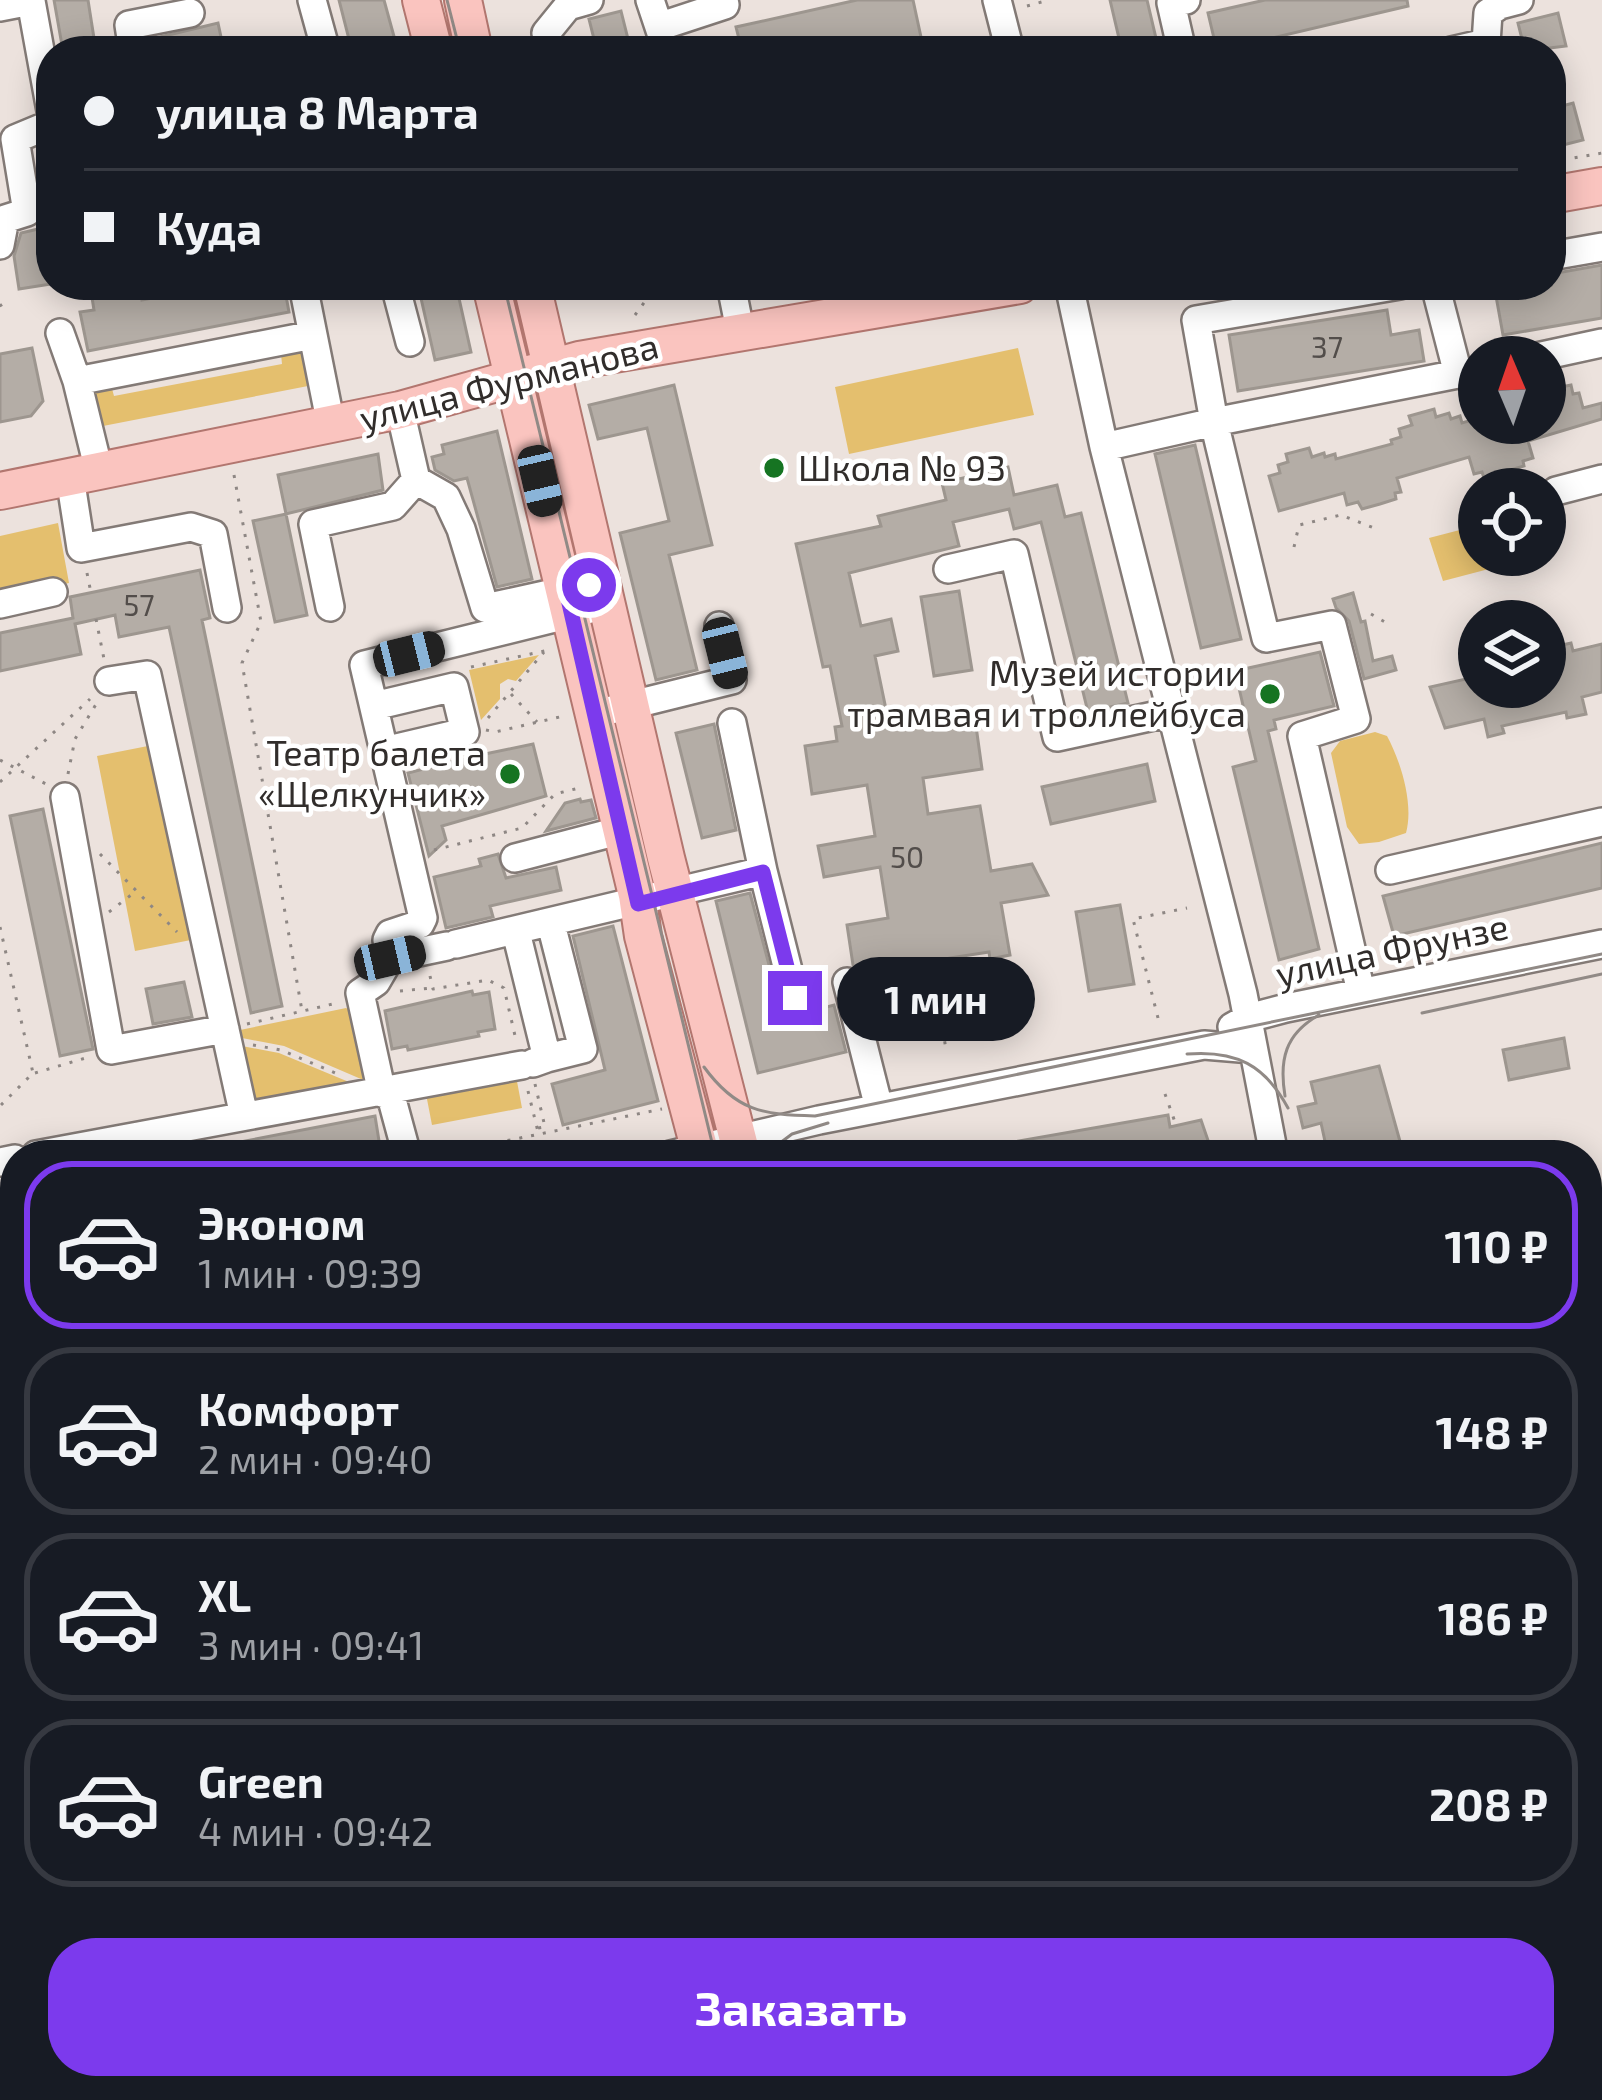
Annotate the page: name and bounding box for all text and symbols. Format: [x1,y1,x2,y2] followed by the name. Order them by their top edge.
[156,84,479,138] text: улица 8 Марта
[156,200,262,254] text: Куда
[355,323,663,439] street label: улица Фурманова
[1311,328,1343,364] house number: 37
[1458,336,1566,444] north arrow
[1458,336,1566,708] map controls
[514,442,566,520] car
[798,445,1006,488] place label: Школа № 93
[761,455,787,481] marker: Школа № 93
[1458,468,1566,576] button: locate
[562,558,616,612] route start
[123,586,155,622] house number: 57
[1458,600,1566,708] button: layers
[699,614,751,692] car
[370,628,448,680] car
[847,650,1246,735] place label: Музей истории трамвая и троллейбуса
[1257,681,1283,707] marker: Музей истории трамвая и троллейбуса
[258,730,486,815] place label: Театр балета «Щелкунчик»
[497,761,523,787] marker: Театр балета «Щелкунчик»
[890,838,924,874] house number: 50
[1272,903,1512,995] street label: улица Фрунзе
[351,932,429,984] car
[837,956,1035,1040] callout: 1 мин
[768,971,822,1025] route end
[884,975,988,1022] text: 1 мин
[54,1191,162,1299] icon: car
[198,1195,366,1249] text: Эконом
[1444,1218,1548,1272] text: 110 ₽
[198,1249,423,1296] text: 1 мин · 09:39
[54,1377,162,1485] icon: car
[198,1381,399,1435] text: Комфорт
[1436,1404,1548,1458] text: 148 ₽
[198,1435,433,1482] text: 2 мин · 09:40
[54,1563,162,1671] icon: car
[198,1567,251,1621] text: XL
[1438,1590,1548,1644] text: 186 ₽
[198,1621,424,1668] text: 3 мин · 09:41
[54,1749,162,1857] icon: car
[198,1753,324,1807] text: Green
[1429,1776,1548,1830] text: 208 ₽
[198,1807,433,1854] text: 4 мин · 09:42
[48,1938,1554,2076] button: Заказать

